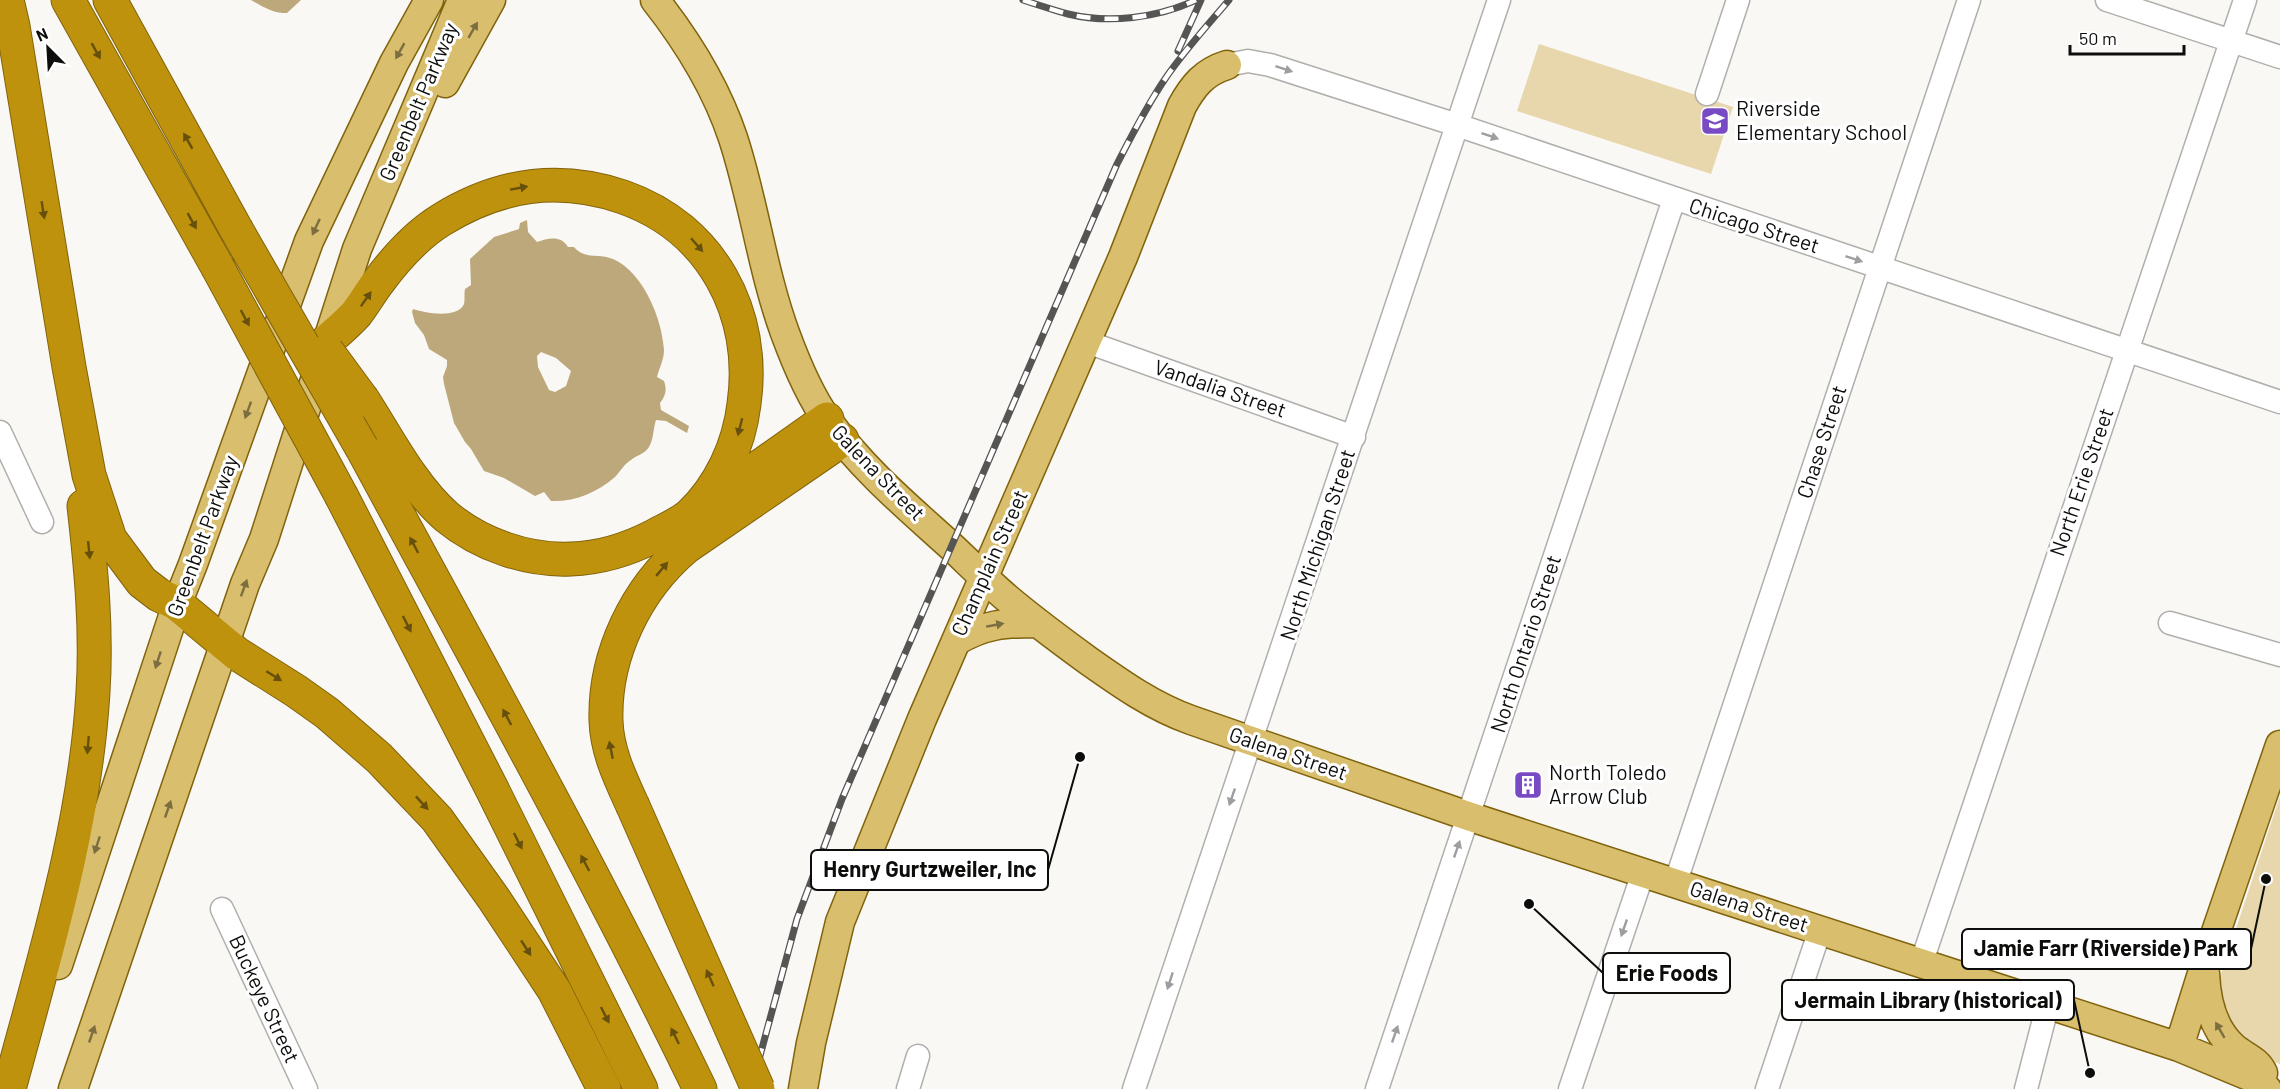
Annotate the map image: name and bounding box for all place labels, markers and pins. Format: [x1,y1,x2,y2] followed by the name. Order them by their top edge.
[1736,95,1907,144] place label: Riverside Elementary School
[1699,105,1731,137] school or university icon: Riverside Elementary School
[1549,759,1667,808] place label: North Toledo Arrow Club
[1512,769,1544,801] building icon: North Toledo Arrow Club
[811,850,1048,890] callout: Henry Gurtzweiler, Inc
[1962,929,2251,969] callout: Jamie Farr (Riverside) Park
[1603,953,1730,993] callout: Erie Foods
[1782,980,2074,1020] callout: Jermain Library (historical)

